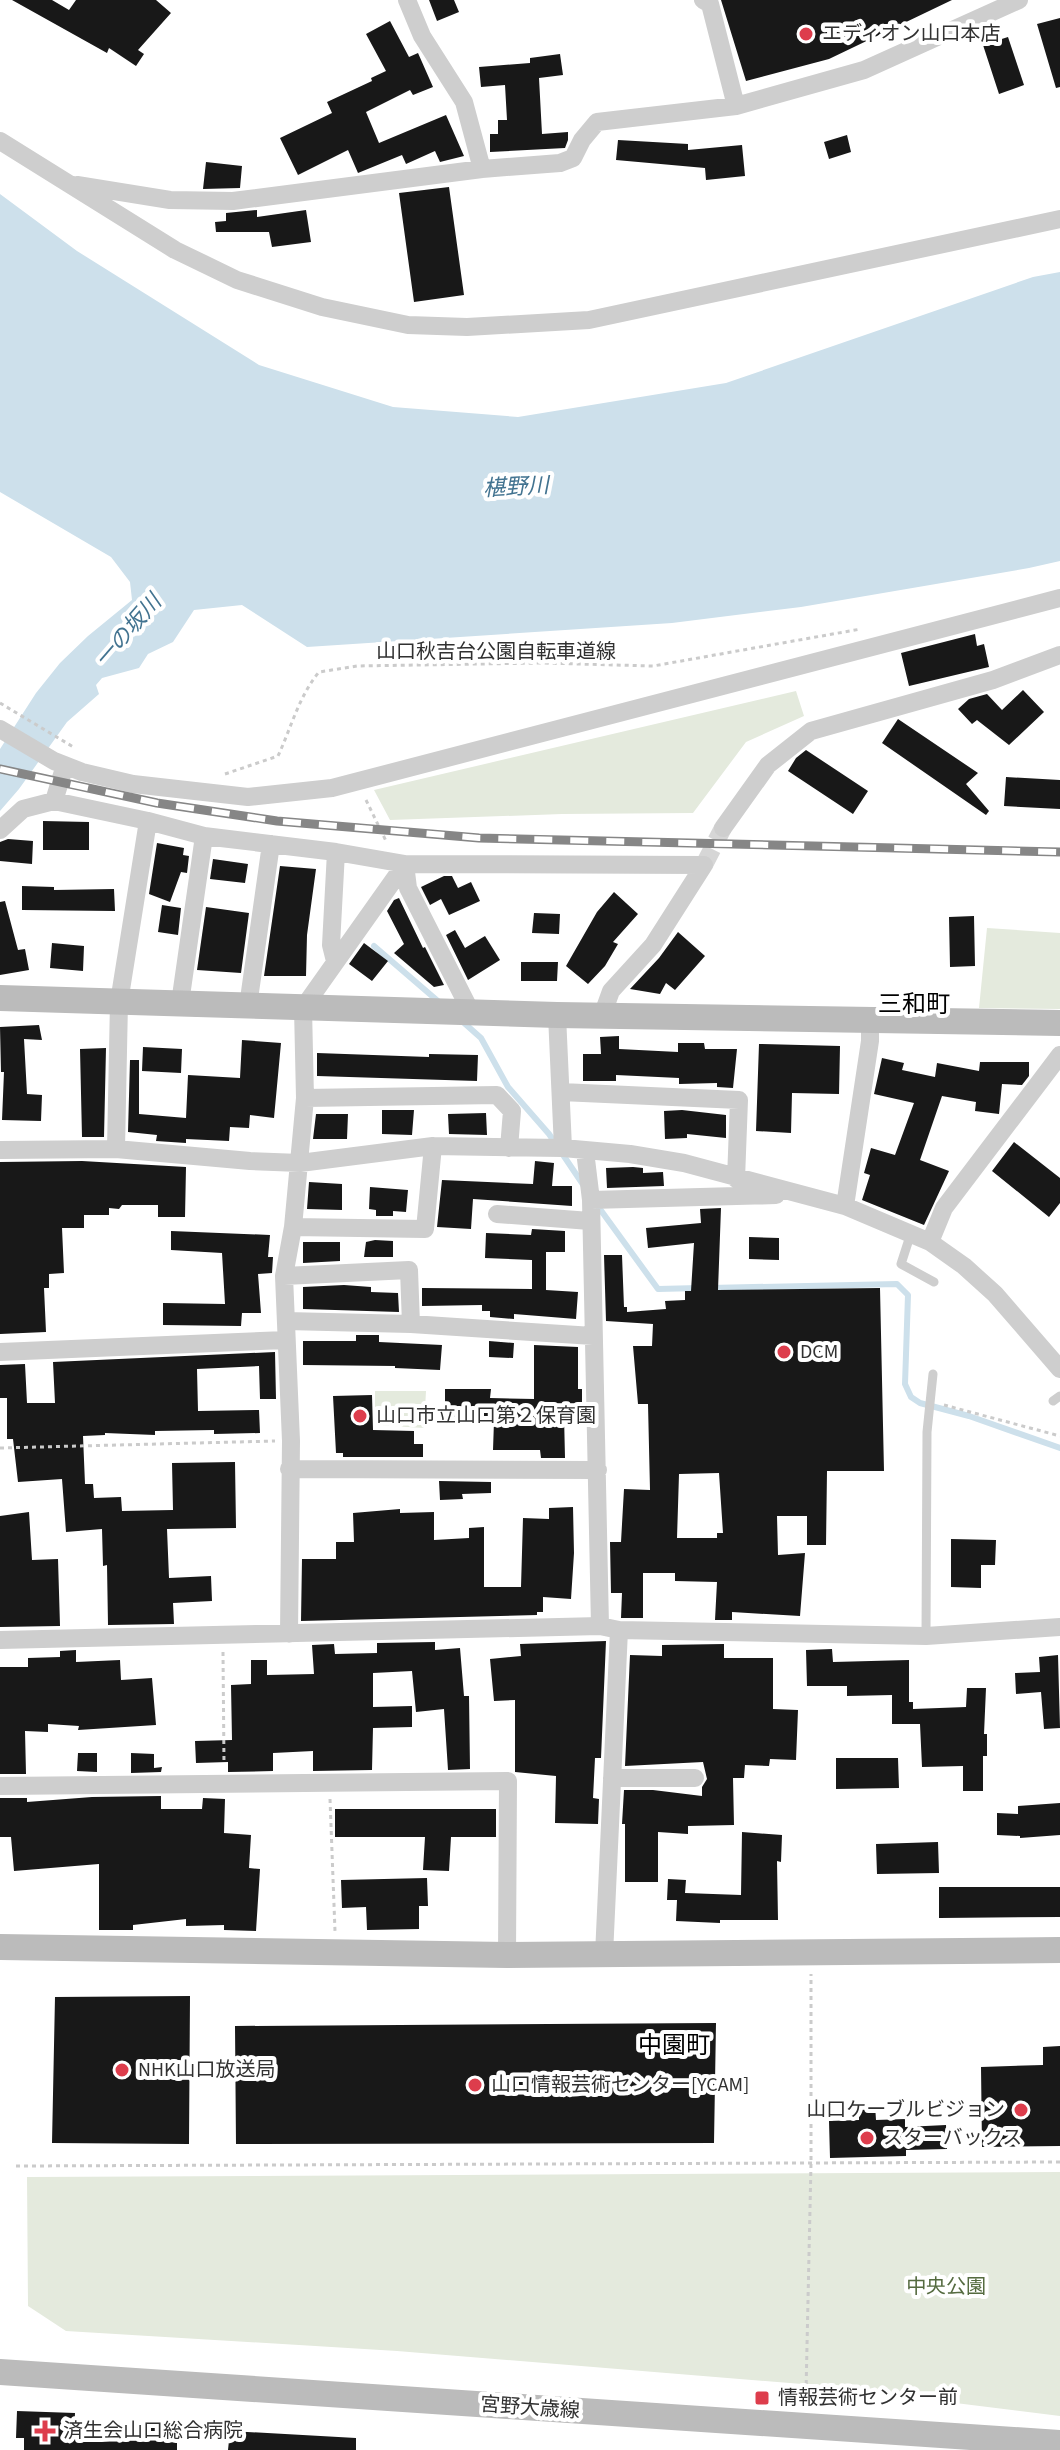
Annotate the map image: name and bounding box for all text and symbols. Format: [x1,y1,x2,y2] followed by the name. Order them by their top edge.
[822,20,1001,48] place label: エディオン山口本店
[797,25,815,43] marker: エディオン山口本店
[482,469,552,505] water label: 椹野川
[87,586,170,675] water label: 一の坂川
[376,638,616,666] street label: 山口秋吉台公園自転車道線
[878,987,950,1022] district label: 三和町
[800,1338,838,1366] place label: DCM
[775,1343,793,1361] marker: DCM
[376,1402,596,1430] place label: 山口市立山口第２保育園
[351,1407,369,1425] marker: 山口市立山口第２保育園
[638,2028,710,2063] district label: 中園町
[138,2056,276,2084] place label: NHK山口放送局
[113,2061,131,2079] marker: NHK山口放送局
[491,2071,749,2099] place label: 山口情報芸術センター[YCAM]
[466,2076,484,2094] marker: 山口情報芸術センター[YCAM]
[806,2096,1005,2124] place label: 山口ケーブルビジョン
[1012,2101,1030,2119] marker: 山口ケーブルビジョン
[883,2124,1022,2152] place label: スターバックス
[858,2129,876,2147] marker: スターバックス
[906,2273,986,2301] park label: 中央公園
[778,2384,958,2412] place label: 情報芸術センター前
[753,2389,771,2407] marker: 情報芸術センター前
[479,2391,581,2425] street label: 宮野大歳線
[63,2417,243,2445] place label: 済生会山口総合病院
[34,2420,56,2442] marker: 済生会山口総合病院

